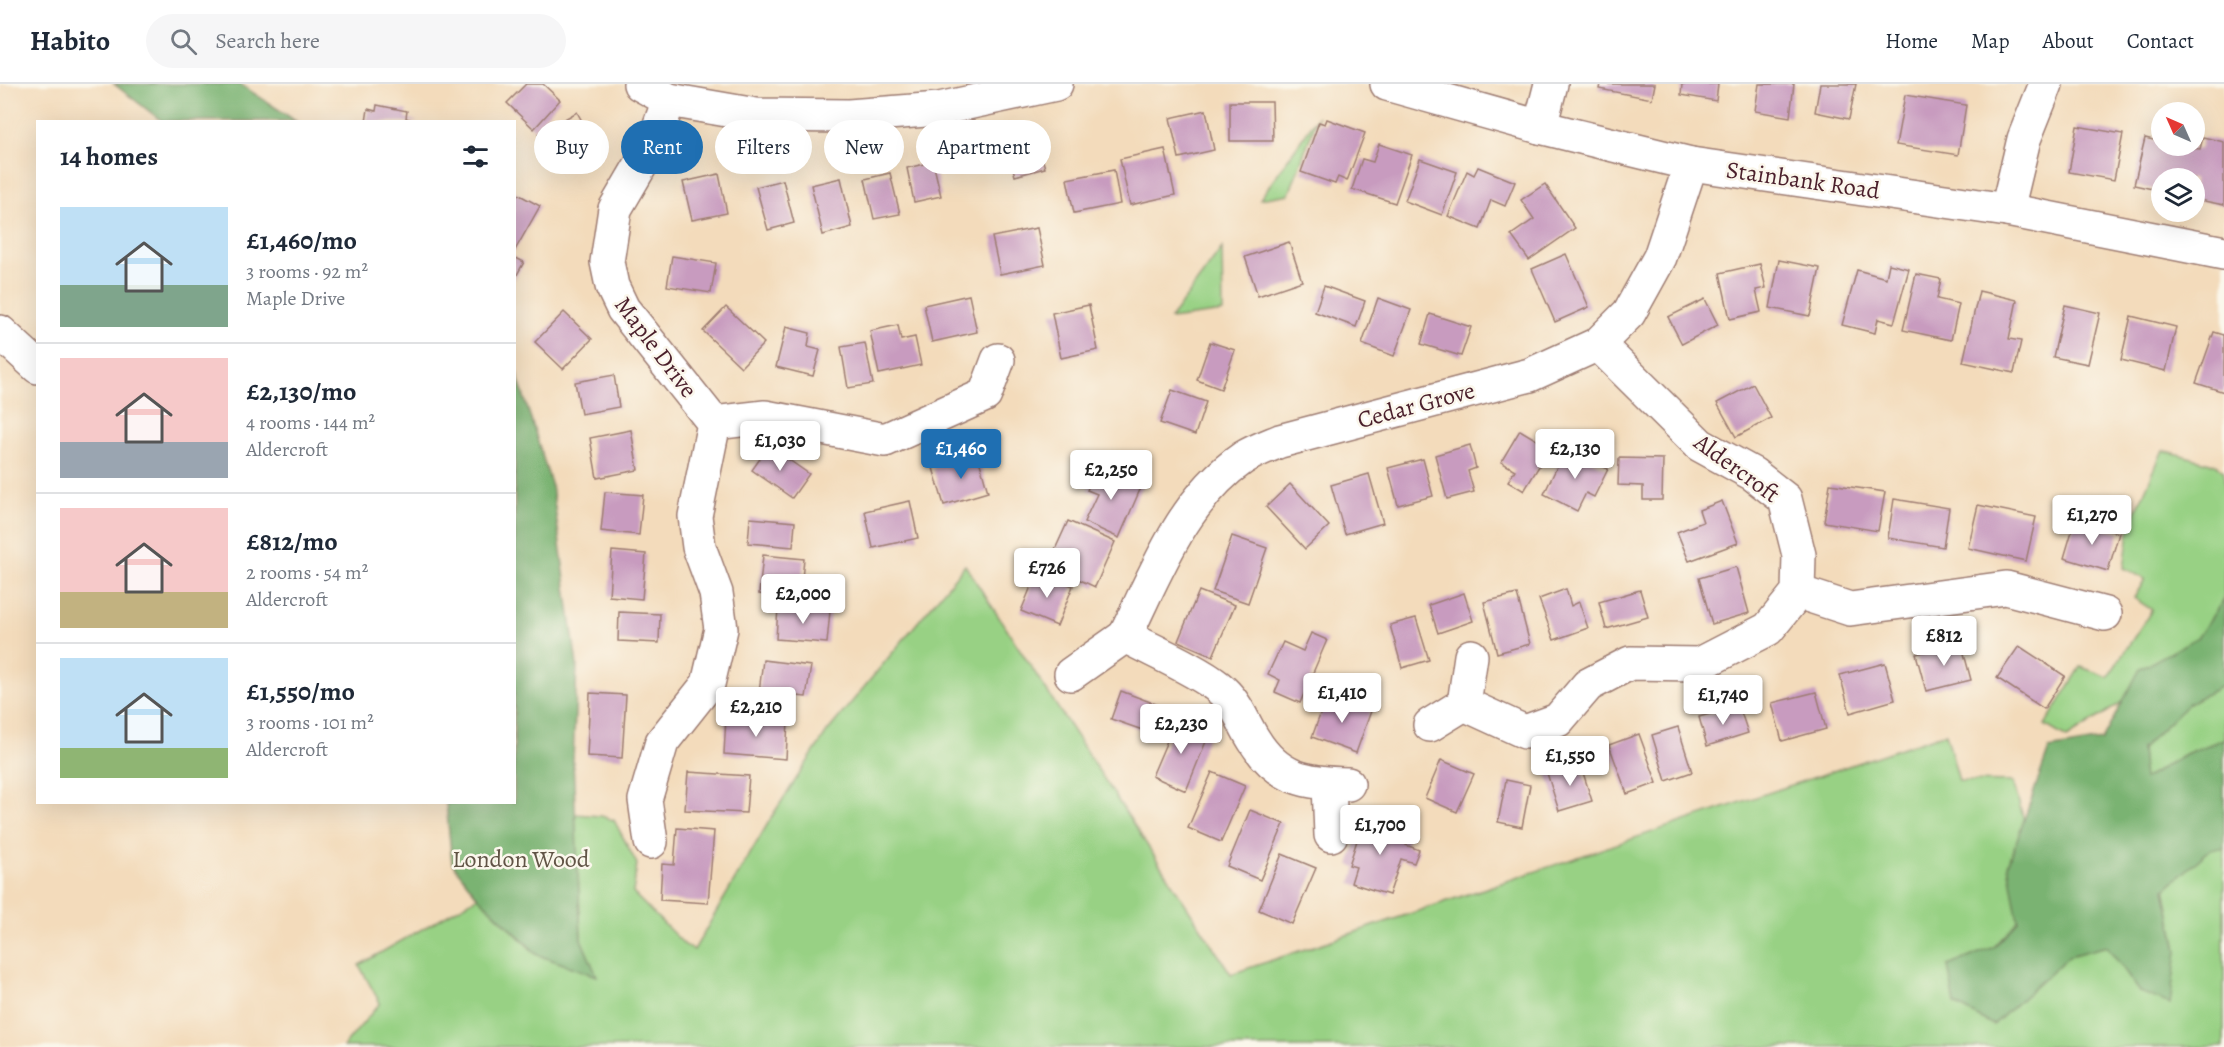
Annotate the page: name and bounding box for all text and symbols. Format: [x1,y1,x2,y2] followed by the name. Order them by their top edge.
[146,14,566,68] search box
[30,22,110,60] text: Habito
[167,25,200,58] icon: search
[215,26,320,56] text: Search here
[1885,27,1938,55] text: Home
[1971,27,2009,55] text: Map
[2042,27,2094,55] text: About
[2127,27,2194,55] text: Contact
[2151,102,2205,156] north arrow
[2151,102,2205,222] map controls
[534,120,609,174] chip: Buy
[621,120,703,174] chip: Rent
[715,120,812,174] chip: Filters
[824,120,904,174] chip: New
[916,120,1051,174] chip: Apartment
[60,139,158,174] text: 14 homes
[459,140,492,173] icon: filters
[1724,153,1882,207] street label: Stainbank Road
[2151,168,2205,222] button: layers
[246,223,357,258] text: £1,460/mo
[108,231,180,303] icon: home
[246,258,368,285] text: 3 rooms · 92 m²
[246,285,345,312] text: Maple Drive
[607,290,705,404] street label: Maple Drive
[246,374,356,409] text: £2,130/mo
[1354,374,1478,436] street label: Cedar Grove
[108,382,180,454] icon: home
[246,409,375,436] text: 4 rooms · 144 m²
[731,421,829,472] pin: £1,030
[1687,425,1786,510] street label: Aldercroft
[754,427,806,454] text: £1,030
[912,429,1010,480] pin: £1,460
[1526,429,1624,480] pin: £2,130
[935,435,987,462] text: £1,460
[1549,435,1601,462] text: £2,130
[246,436,328,463] text: Aldercroft
[1062,450,1160,501] pin: £2,250
[1084,456,1138,483] text: £2,250
[2043,495,2141,546] pin: £1,270
[2066,501,2118,528] text: £1,270
[246,524,338,559] text: £812/mo
[108,532,180,604] icon: home
[1011,548,1083,599] pin: £726
[1028,554,1066,581] text: £726
[246,559,368,586] text: 2 rooms · 54 m²
[754,574,852,625] pin: £2,000
[775,580,831,607] text: £2,000
[246,586,328,613] text: Aldercroft
[1908,616,1980,667] pin: £812
[1926,622,1962,649] text: £812
[1293,673,1391,724] pin: £1,410
[246,674,355,709] text: £1,550/mo
[1674,675,1772,726] pin: £1,740
[1317,679,1367,706] text: £1,410
[1698,681,1748,708] text: £1,740
[108,682,180,754] icon: home
[707,687,805,738] pin: £2,210
[730,693,782,720] text: £2,210
[1132,704,1230,755] pin: £2,230
[246,709,374,736] text: 3 rooms · 101 m²
[1154,710,1208,737] text: £2,230
[246,736,328,763] text: Aldercroft
[1521,736,1619,787] pin: £1,550
[1545,742,1595,769] text: £1,550
[1331,805,1429,856] pin: £1,700
[1354,811,1406,838] text: £1,700
[452,843,590,875] park label: London Wood

